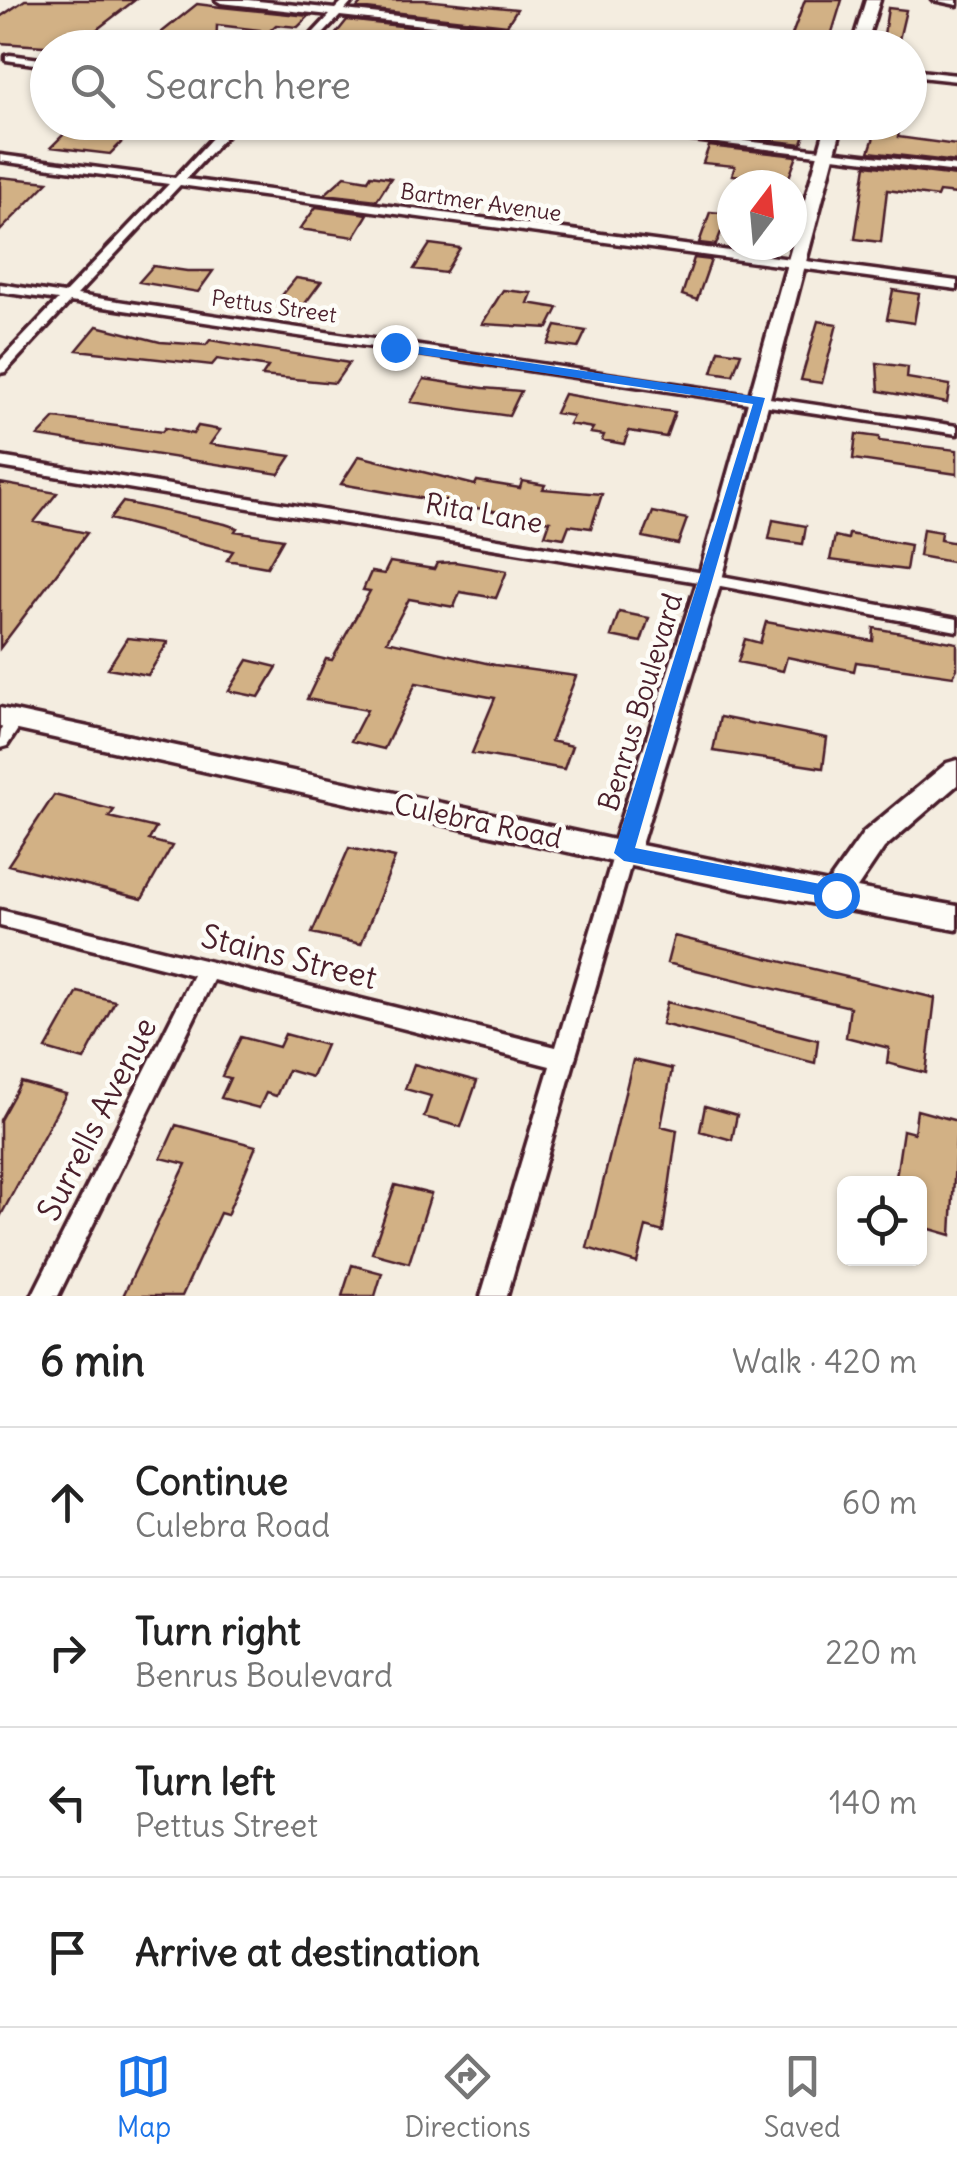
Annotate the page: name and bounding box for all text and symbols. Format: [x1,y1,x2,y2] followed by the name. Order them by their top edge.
[30,30,927,140] search box
[65,58,120,113] icon: search
[145,62,351,109] text: Search here
[717,170,807,260] north arrow
[399,177,563,227] street label: Bartmer Avenue
[210,283,338,329] street label: Pettus Street
[373,325,419,371] route end
[423,485,545,541] street label: Rita Lane
[590,589,690,815] street label: Benrus Boulevard
[391,786,565,856] street label: Culebra Road
[814,873,860,919] route start
[197,915,381,998] street label: Stains Street
[28,1010,165,1227] street label: Surrells Avenue
[837,1176,927,1266] map controls
[837,1176,927,1266] button: locate
[40,1335,145,1387] text: 6 min
[732,1341,917,1382] text: Walk · 420 m
[135,1458,288,1505] text: Continue
[40,1475,95,1530] icon: ahead
[842,1482,917,1523] text: 60 m
[135,1505,330,1546] text: Culebra Road
[135,1608,301,1655] text: Turn right
[40,1625,95,1680] icon: right
[825,1632,917,1673] text: 220 m
[135,1655,393,1696] text: Benrus Boulevard
[135,1758,275,1805] text: Turn left
[40,1775,95,1830] icon: left
[829,1782,917,1823] text: 140 m
[135,1805,318,1846] text: Pettus Street
[40,1925,95,1980] icon: arrive
[135,1929,480,1976] text: Arrive at destination
[116,2049,171,2145] tab: Map
[404,2049,531,2145] tab: Directions
[764,2049,841,2145] tab: Saved

